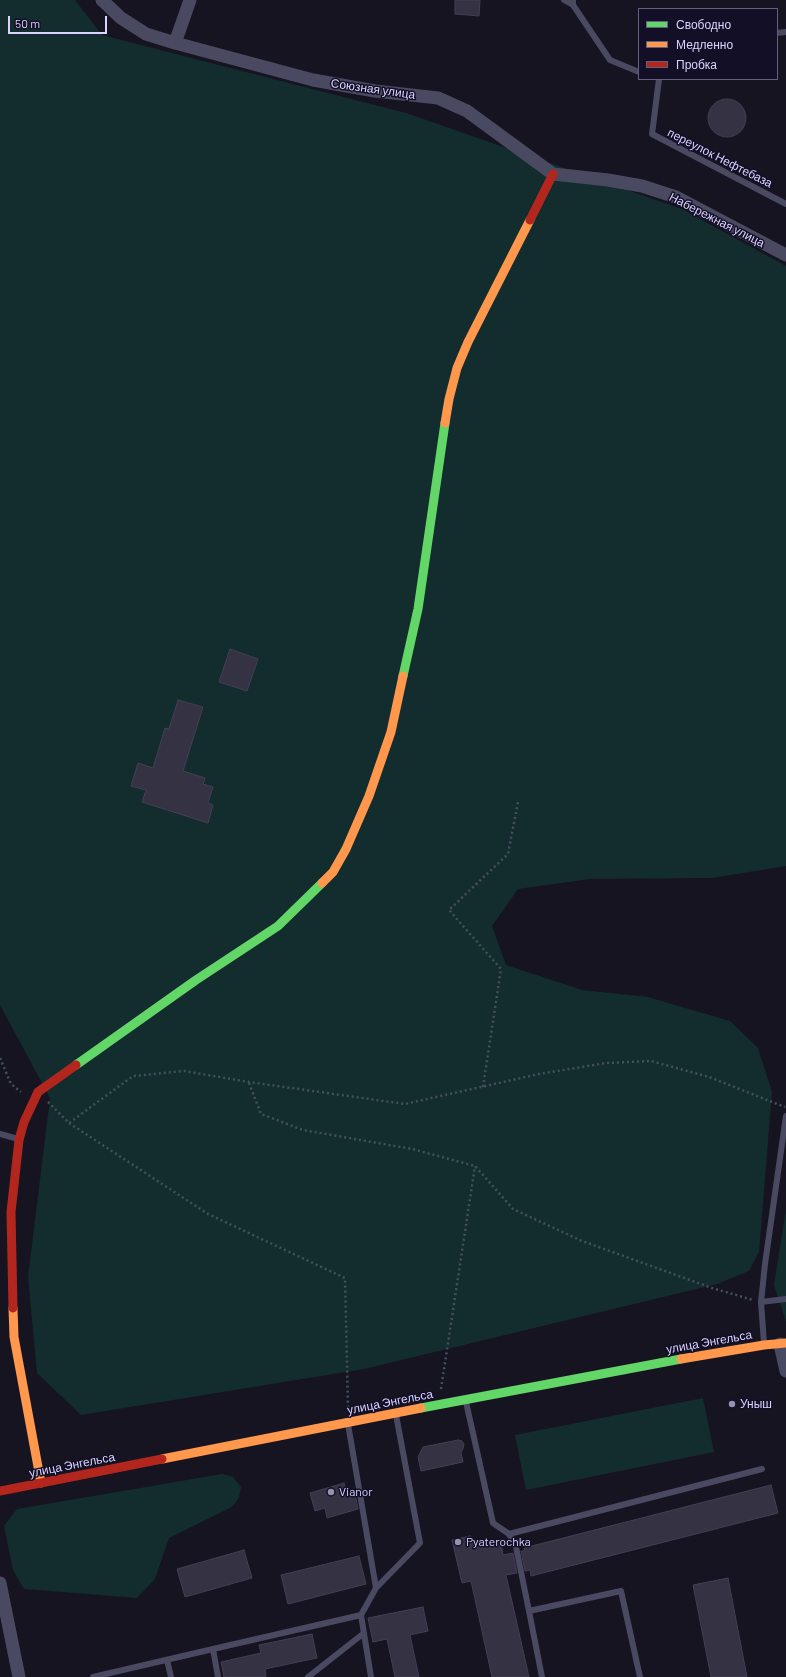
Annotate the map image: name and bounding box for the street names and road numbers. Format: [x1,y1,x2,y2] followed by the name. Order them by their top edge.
[330,76,416,102] street label: Союзная улица
[665,125,775,191] street label: переулок Нефтебаза
[667,190,767,250] street label: Набережная улица
[665,1327,753,1357] street label: улица Энгельса
[346,1387,434,1417] street label: улица Энгельса
[28,1450,116,1480] street label: улица Энгельса

